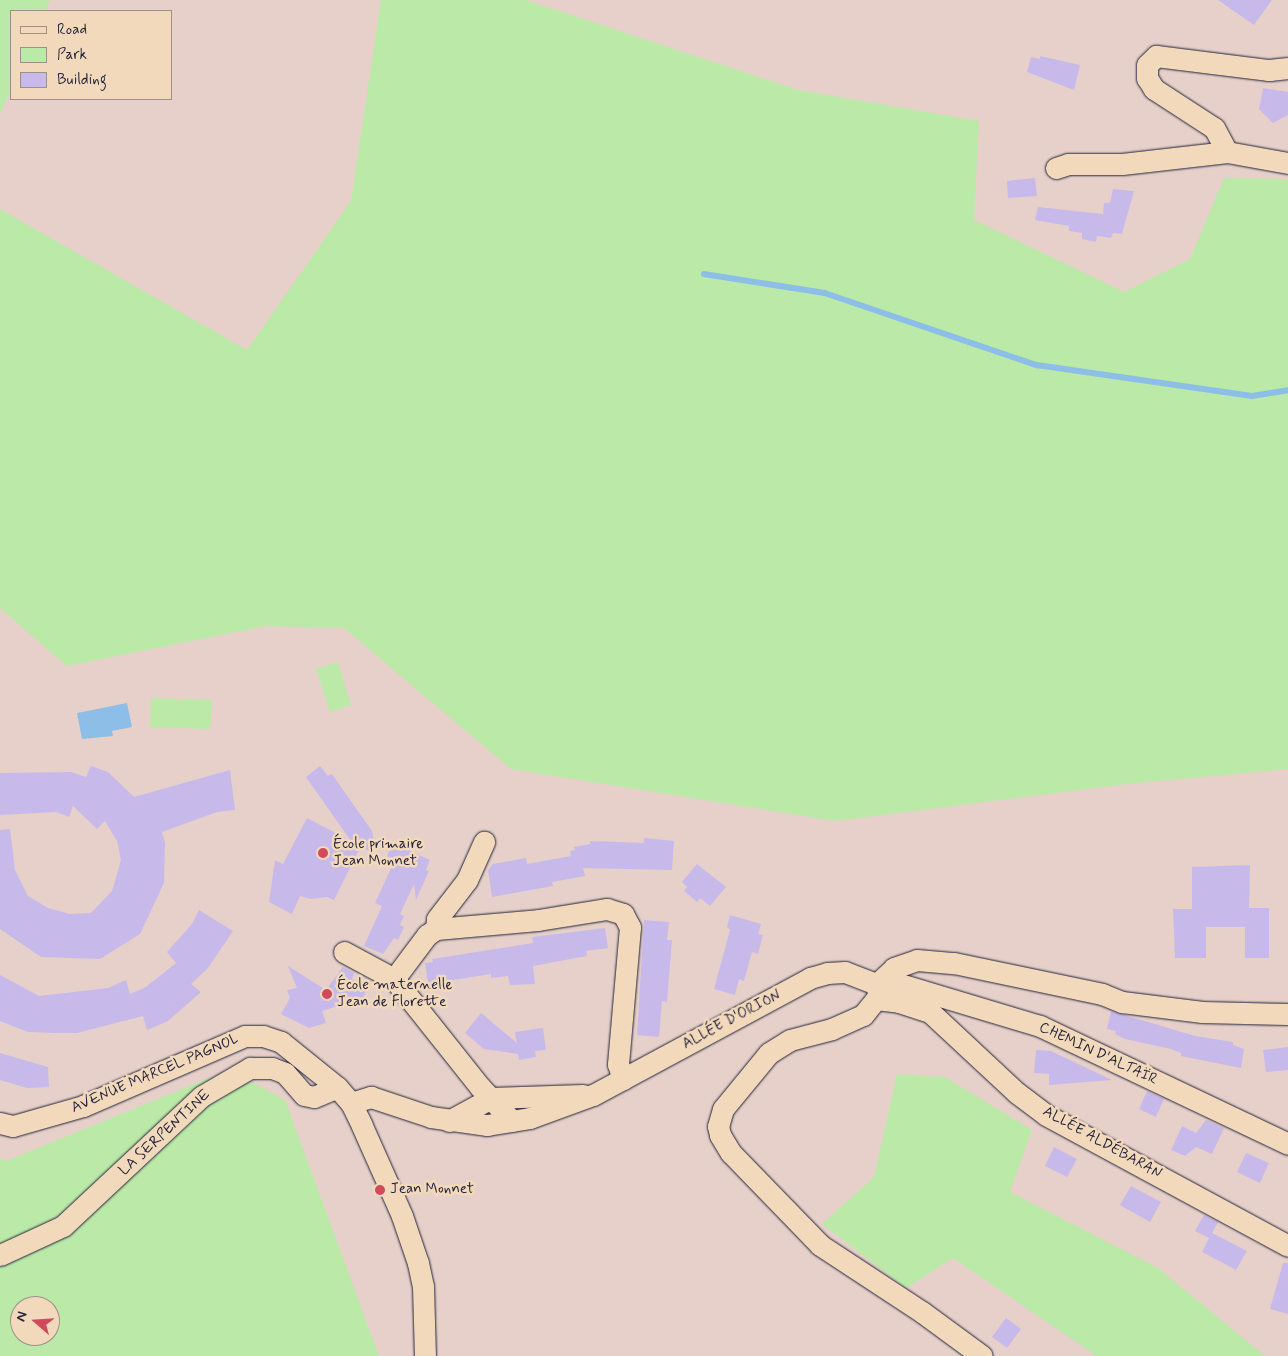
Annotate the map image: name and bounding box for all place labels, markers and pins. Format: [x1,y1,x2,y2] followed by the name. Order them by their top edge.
[333,835,425,870] place label: École primaire Jean Monnet
[317,847,329,859] marker: École primaire Jean Monnet
[337,976,446,1011] place label: École maternelle Jean de Florette
[321,988,333,1000] marker: École maternelle Jean de Florette
[390,1181,481,1199] place label: Jean Monnet
[374,1184,386,1196] marker: Jean Monnet

